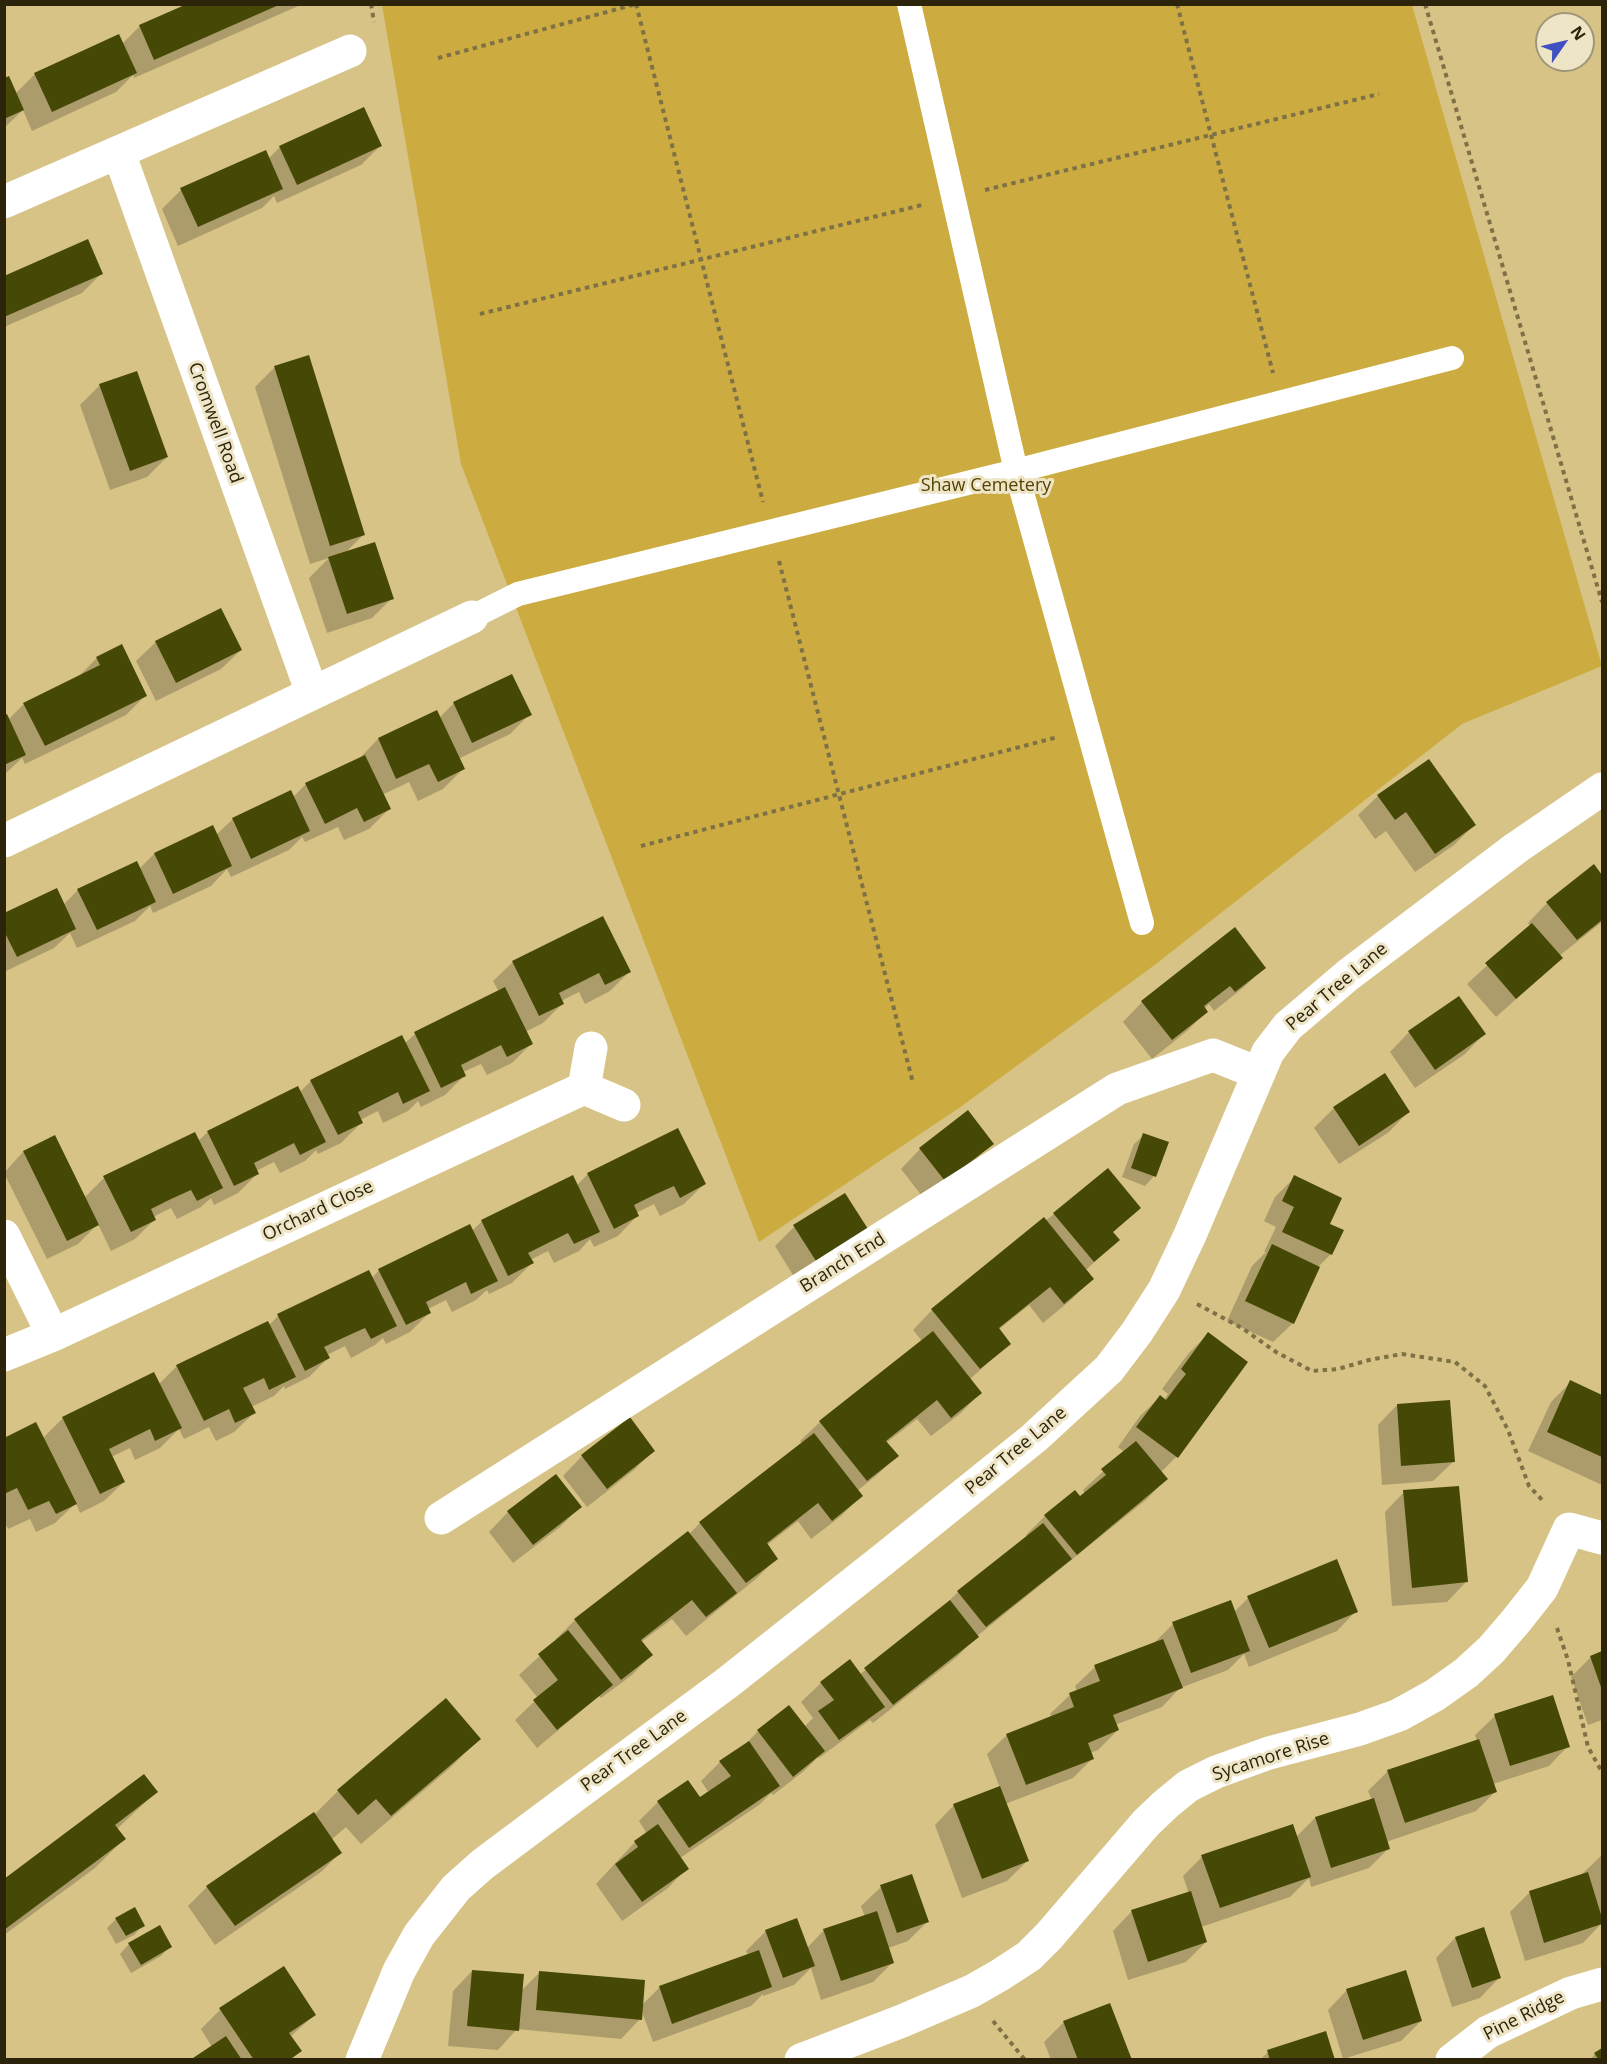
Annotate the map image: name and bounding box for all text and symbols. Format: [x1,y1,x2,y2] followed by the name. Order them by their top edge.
[1535,12,1595,72] north arrow
[1566,22,1591,45] text: N
[183,360,247,486] street label: Cromwell Road
[921,475,1051,497] park label: Shaw Cemetery
[1282,938,1392,1036] street label: Pear Tree Lane
[259,1176,377,1246] street label: Orchard Close
[796,1228,890,1298] street label: Branch End
[961,1402,1071,1500] street label: Pear Tree Lane
[577,1705,691,1797] street label: Pear Tree Lane
[1210,1728,1332,1786] street label: Sycamore Rise
[1480,1986,1568,2046] street label: Pine Ridge

